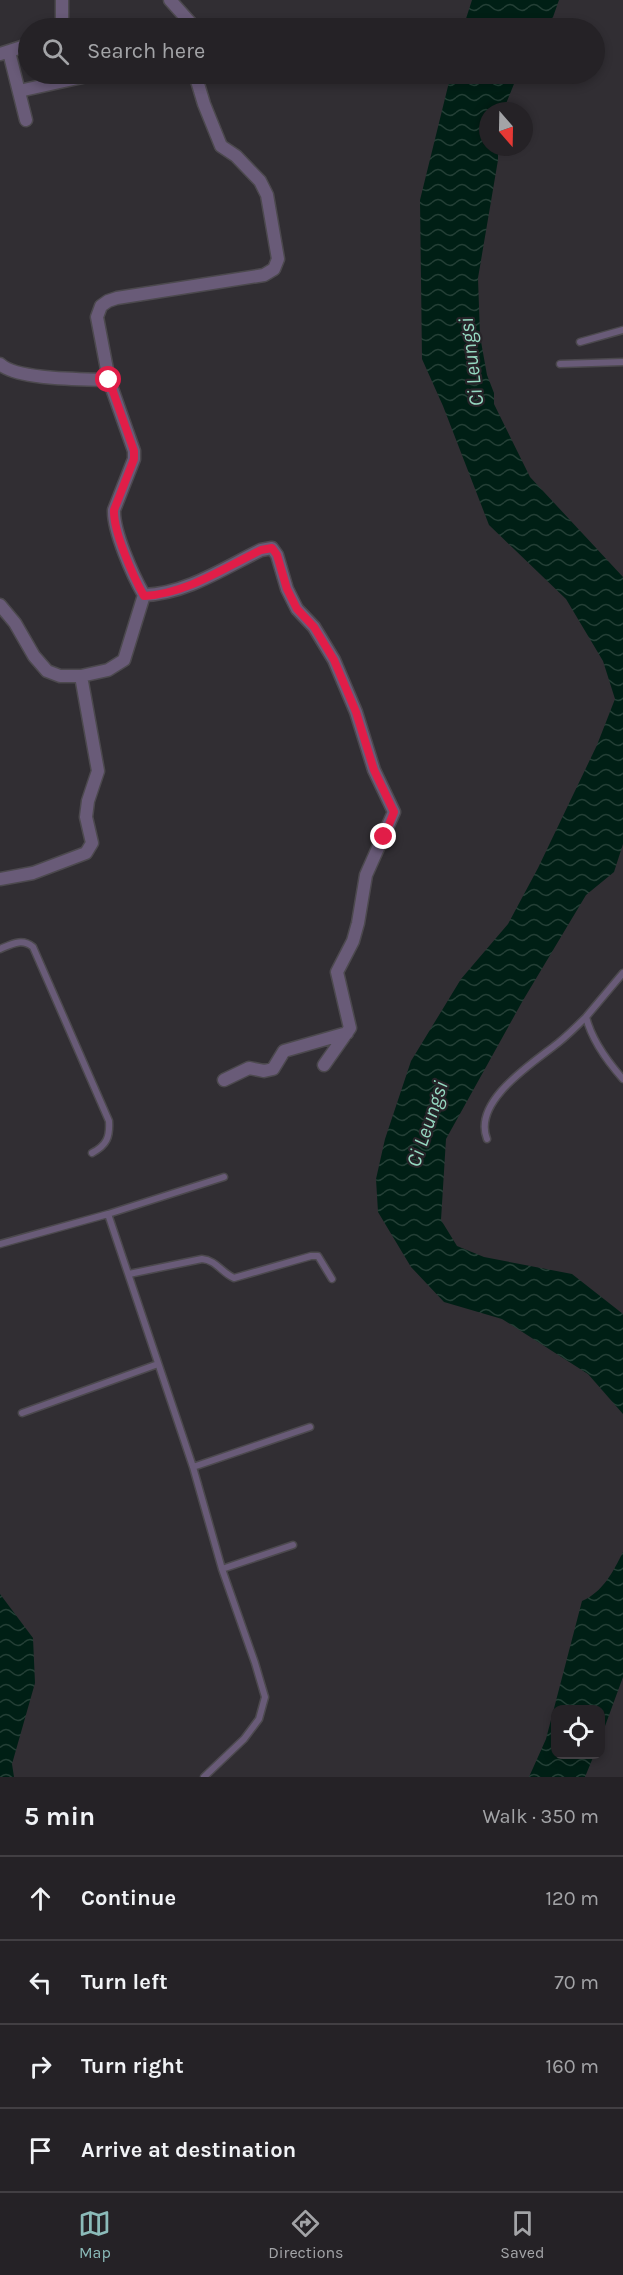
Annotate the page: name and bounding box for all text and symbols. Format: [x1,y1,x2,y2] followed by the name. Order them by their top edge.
[18,18,605,84] search box
[39,35,72,68] icon: search
[87,38,205,64] text: Search here
[479,102,533,156] north arrow
[454,316,488,408] water label: Ci Leungsi
[95,366,121,392] route start
[370,823,396,849] route end
[401,1078,453,1170] water label: Ci Leungsi
[551,1705,605,1759] map controls
[551,1705,605,1759] button: locate
[24,1801,95,1832] text: 5 min
[482,1805,599,1828] text: Walk · 350 m
[24,1882,57,1915] icon: ahead
[81,1885,176,1911] text: Continue
[545,1887,599,1910] text: 120 m
[24,1966,57,1999] icon: left
[81,1969,168,1995] text: Turn left
[554,1971,599,1994] text: 70 m
[24,2050,57,2083] icon: right
[81,2053,184,2079] text: Turn right
[546,2055,599,2078] text: 160 m
[24,2134,57,2167] icon: arrive
[81,2137,296,2163] text: Arrive at destination
[78,2207,111,2262] tab: Map
[268,2207,343,2262] tab: Directions
[500,2207,545,2262] tab: Saved

